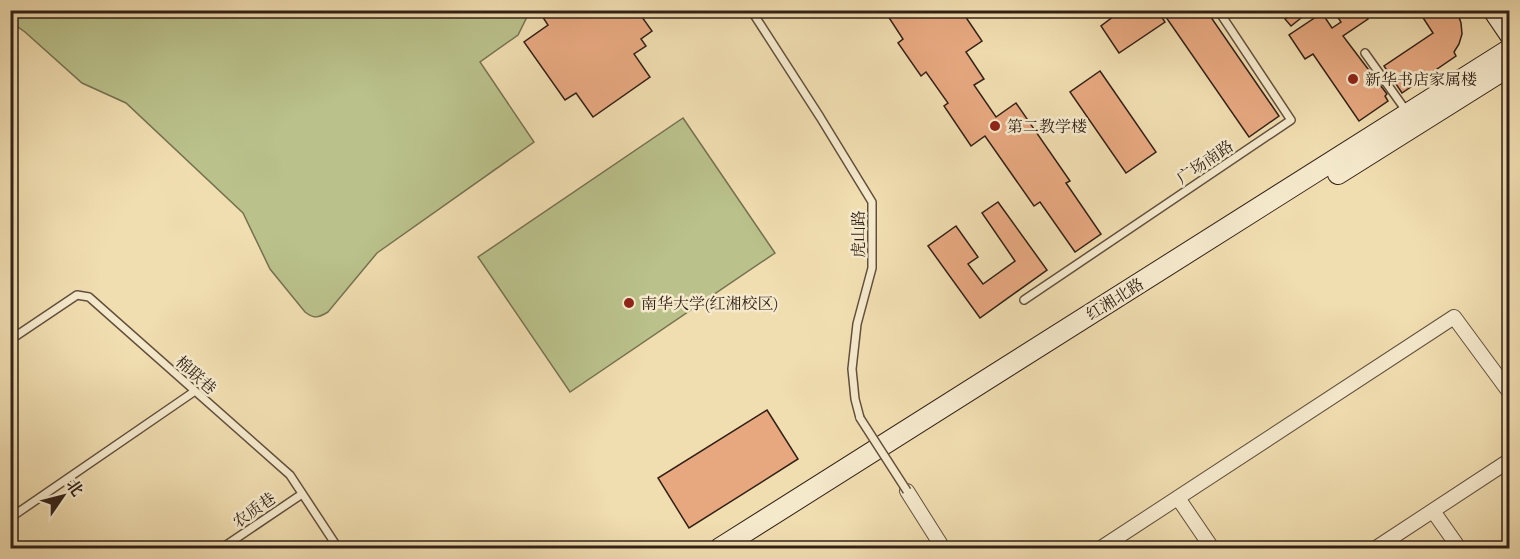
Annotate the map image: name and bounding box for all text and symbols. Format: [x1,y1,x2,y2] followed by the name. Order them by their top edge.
[1365,70,1477,89] place label: 新华书店家属楼
[1346,72,1360,86] marker: 新华书店家属楼
[1007,117,1087,136] place label: 第二教学楼
[988,119,1002,133] marker: 第二教学楼
[1173,136,1237,188] street label: 广场南路
[849,210,868,258] street label: 虎山路
[1083,274,1147,324] street label: 红湘北路
[641,294,778,313] place label: 南华大学(红湘校区)
[622,296,636,310] marker: 南华大学(红湘校区)
[172,352,220,398] street label: 棉联巷
[33,466,93,526] north arrow
[63,476,87,500] text: 北
[229,488,279,532] street label: 农质巷

